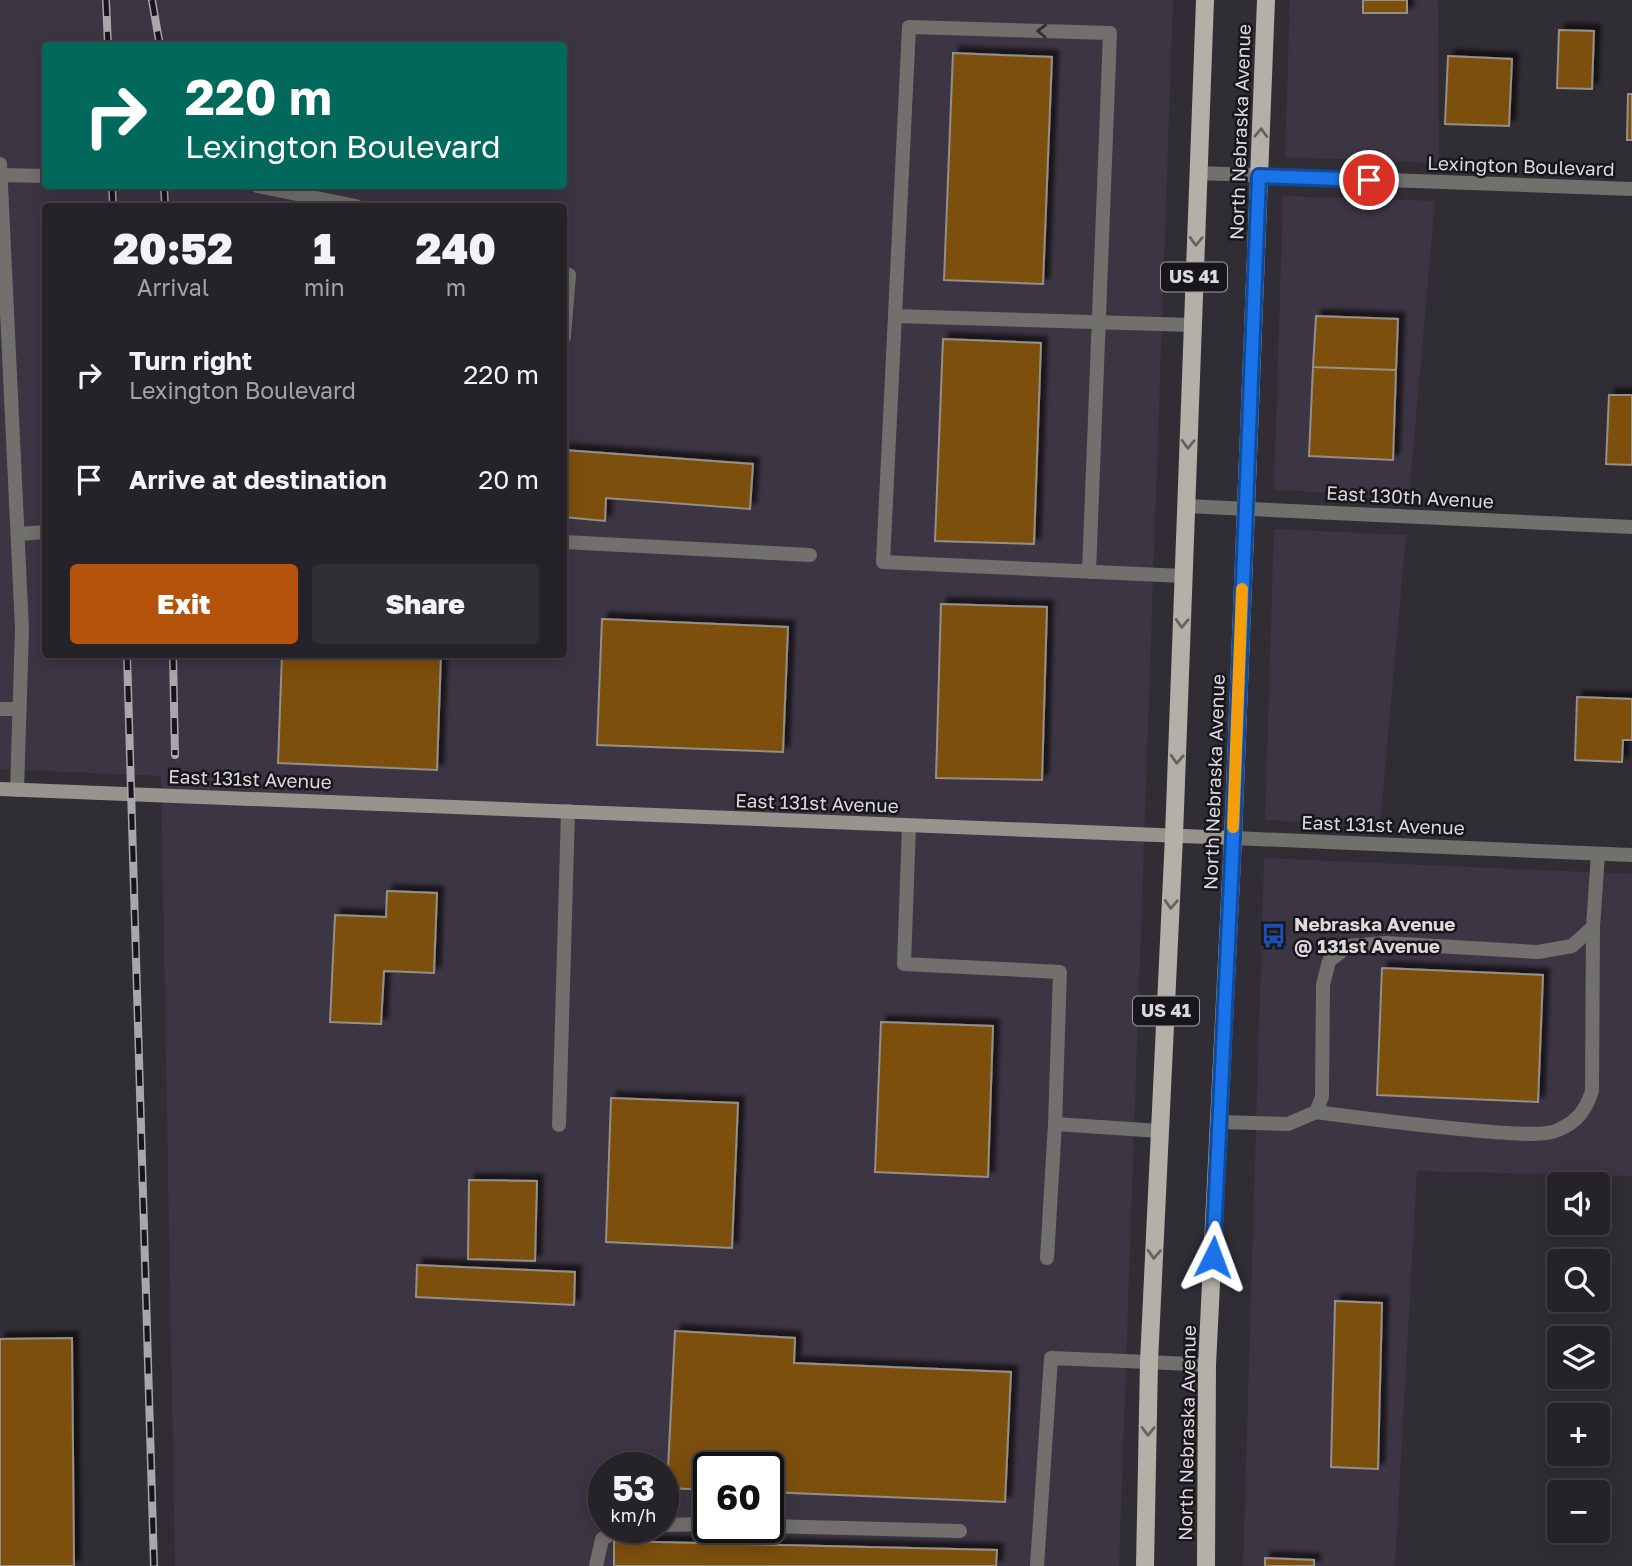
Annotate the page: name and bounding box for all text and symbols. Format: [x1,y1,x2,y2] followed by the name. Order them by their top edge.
[1036,23,1047,38] one-way arrow
[1224,24,1255,240] street label: North Nebraska Avenue
[185,67,332,126] text: 220 m
[70,70,161,161] icon: right
[185,127,501,165] text: Lexington Boulevard
[1253,128,1268,139] one-way arrow
[1339,150,1399,210] pin
[1427,151,1615,180] street label: Lexington Boulevard
[1350,161,1388,199] icon: arrive
[113,223,233,273] text: 20:52
[313,223,335,273] text: 1
[416,223,496,273] text: 240
[1188,235,1203,246] one-way arrow
[1161,262,1227,292] road number: US 41
[137,273,209,301] text: Arrival
[304,273,345,301] text: min
[446,273,466,301] text: m
[129,345,252,376] text: Turn right
[70,356,108,394] icon: right
[463,359,539,390] text: 220 m
[129,376,356,404] text: Lexington Boulevard
[1181,439,1196,450] one-way arrow
[70,461,108,499] icon: arrive
[129,464,387,495] text: Arrive at destination
[478,464,539,495] text: 20 m
[1326,481,1494,512] street label: East 130th Avenue
[70,564,298,644] button: Exit
[312,564,539,644] button: Share
[1174,618,1189,629] one-way arrow
[1198,674,1229,890] street label: North Nebraska Avenue
[1169,754,1184,765] one-way arrow
[168,764,332,793] street label: East 131st Avenue
[735,788,899,817] street label: East 131st Avenue
[1301,810,1465,839] street label: East 131st Avenue
[1163,899,1178,910] one-way arrow
[1294,912,1455,957] place label: Nebraska Avenue @ 131st Avenue
[1260,921,1288,949] bus stop icon: Nebraska Avenue @ 131st Avenue
[1133,996,1199,1026] road number: US 41
[1547,1172,1610,1543] map controls
[1547,1172,1610,1235] button: sound
[1176,1220,1250,1294] position arrow
[1146,1249,1161,1260] one-way arrow
[1547,1249,1610,1312] button: search
[1173,1325,1200,1541] street label: North Nebraska Avenue
[1547,1326,1610,1389] button: layers
[1547,1403,1610,1466] button: +
[1140,1425,1155,1436] one-way arrow
[693,1452,784,1543] speed limit sign: 60
[612,1467,655,1509] text: 53
[1547,1480,1610,1543] button: −
[611,1504,656,1526] text: km/h

